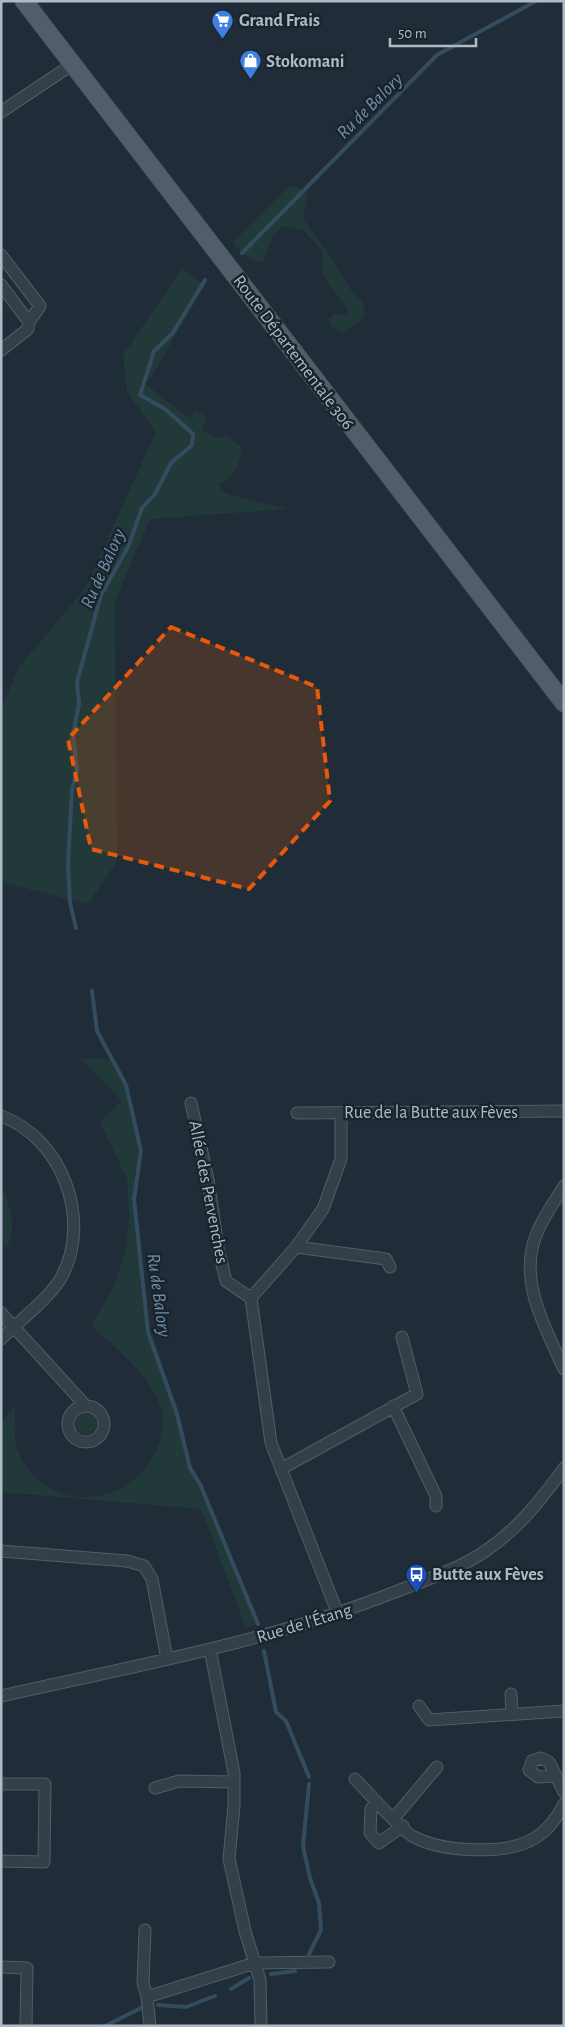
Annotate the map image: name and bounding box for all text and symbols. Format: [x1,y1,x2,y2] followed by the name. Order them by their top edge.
[211,8,235,39] supermarket icon: Grand Frais
[239,12,320,30] place label: Grand Frais
[390,15,476,47] scale bar
[398,26,427,41] text: 50 m
[238,49,262,80] shop icon: Stokomani
[266,53,345,71] place label: Stokomani
[334,69,407,143] water label: Ru de Balory
[229,272,357,433] street label: Route Départementale 306
[78,526,129,611] water label: Ru de Balory
[344,1104,518,1122] street label: Rue de la Butte aux Fèves
[185,1119,231,1265] street label: Allée des Pervenches
[143,1252,174,1338] water label: Ru de Balory
[404,1562,428,1593] bus stop icon: Butte aux Fèves
[432,1566,544,1584] place label: Butte aux Fèves
[254,1598,354,1647] street label: Rue de l'Étang

